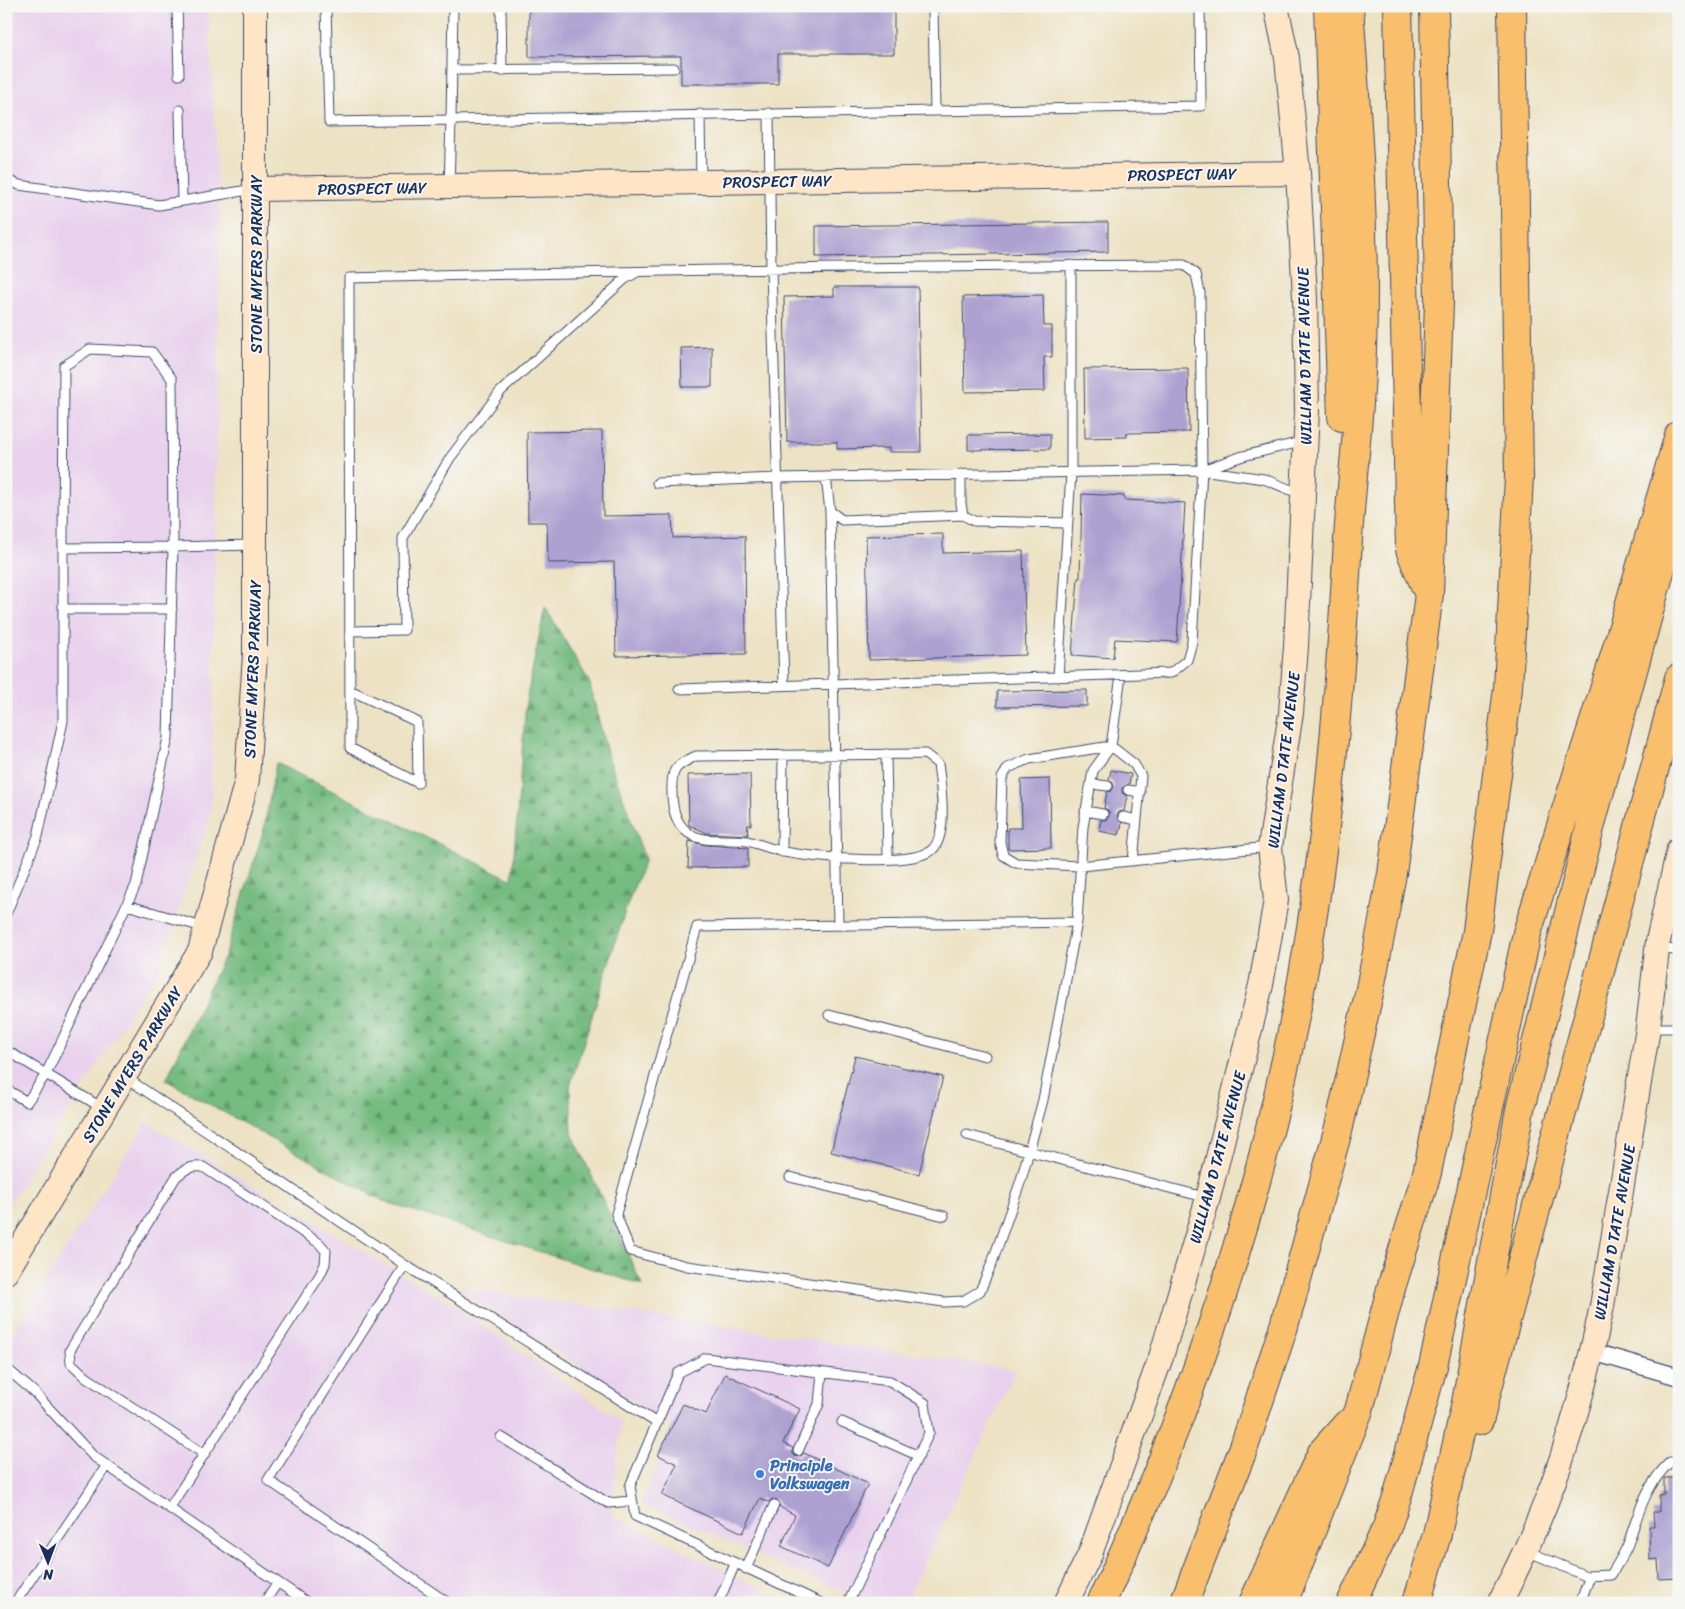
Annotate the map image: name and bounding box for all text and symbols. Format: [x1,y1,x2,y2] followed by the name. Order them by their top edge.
[1127,159,1238,190] street label: PROSPECT WAY
[722,166,833,197] street label: PROSPECT WAY
[317,173,428,204] street label: PROSPECT WAY
[242,175,271,353] street label: STONE MYERS PARKWAY
[1288,266,1321,445] street label: WILLIAM D TATE AVENUE
[235,579,270,759] street label: STONE MYERS PARKWAY
[1258,669,1309,850] street label: WILLIAM D TATE AVENUE
[74,980,191,1148] street label: STONE MYERS PARKWAY
[1180,1067,1255,1247] street label: WILLIAM D TATE AVENUE
[1585,1141,1644,1322] street label: WILLIAM D TATE AVENUE
[770,1451,850,1498] place label: Principle Volkswagen
[754,1468,766,1480] marker: Principle Volkswagen
[22,1536,72,1586] north arrow
[43,1562,54,1587] text: N

